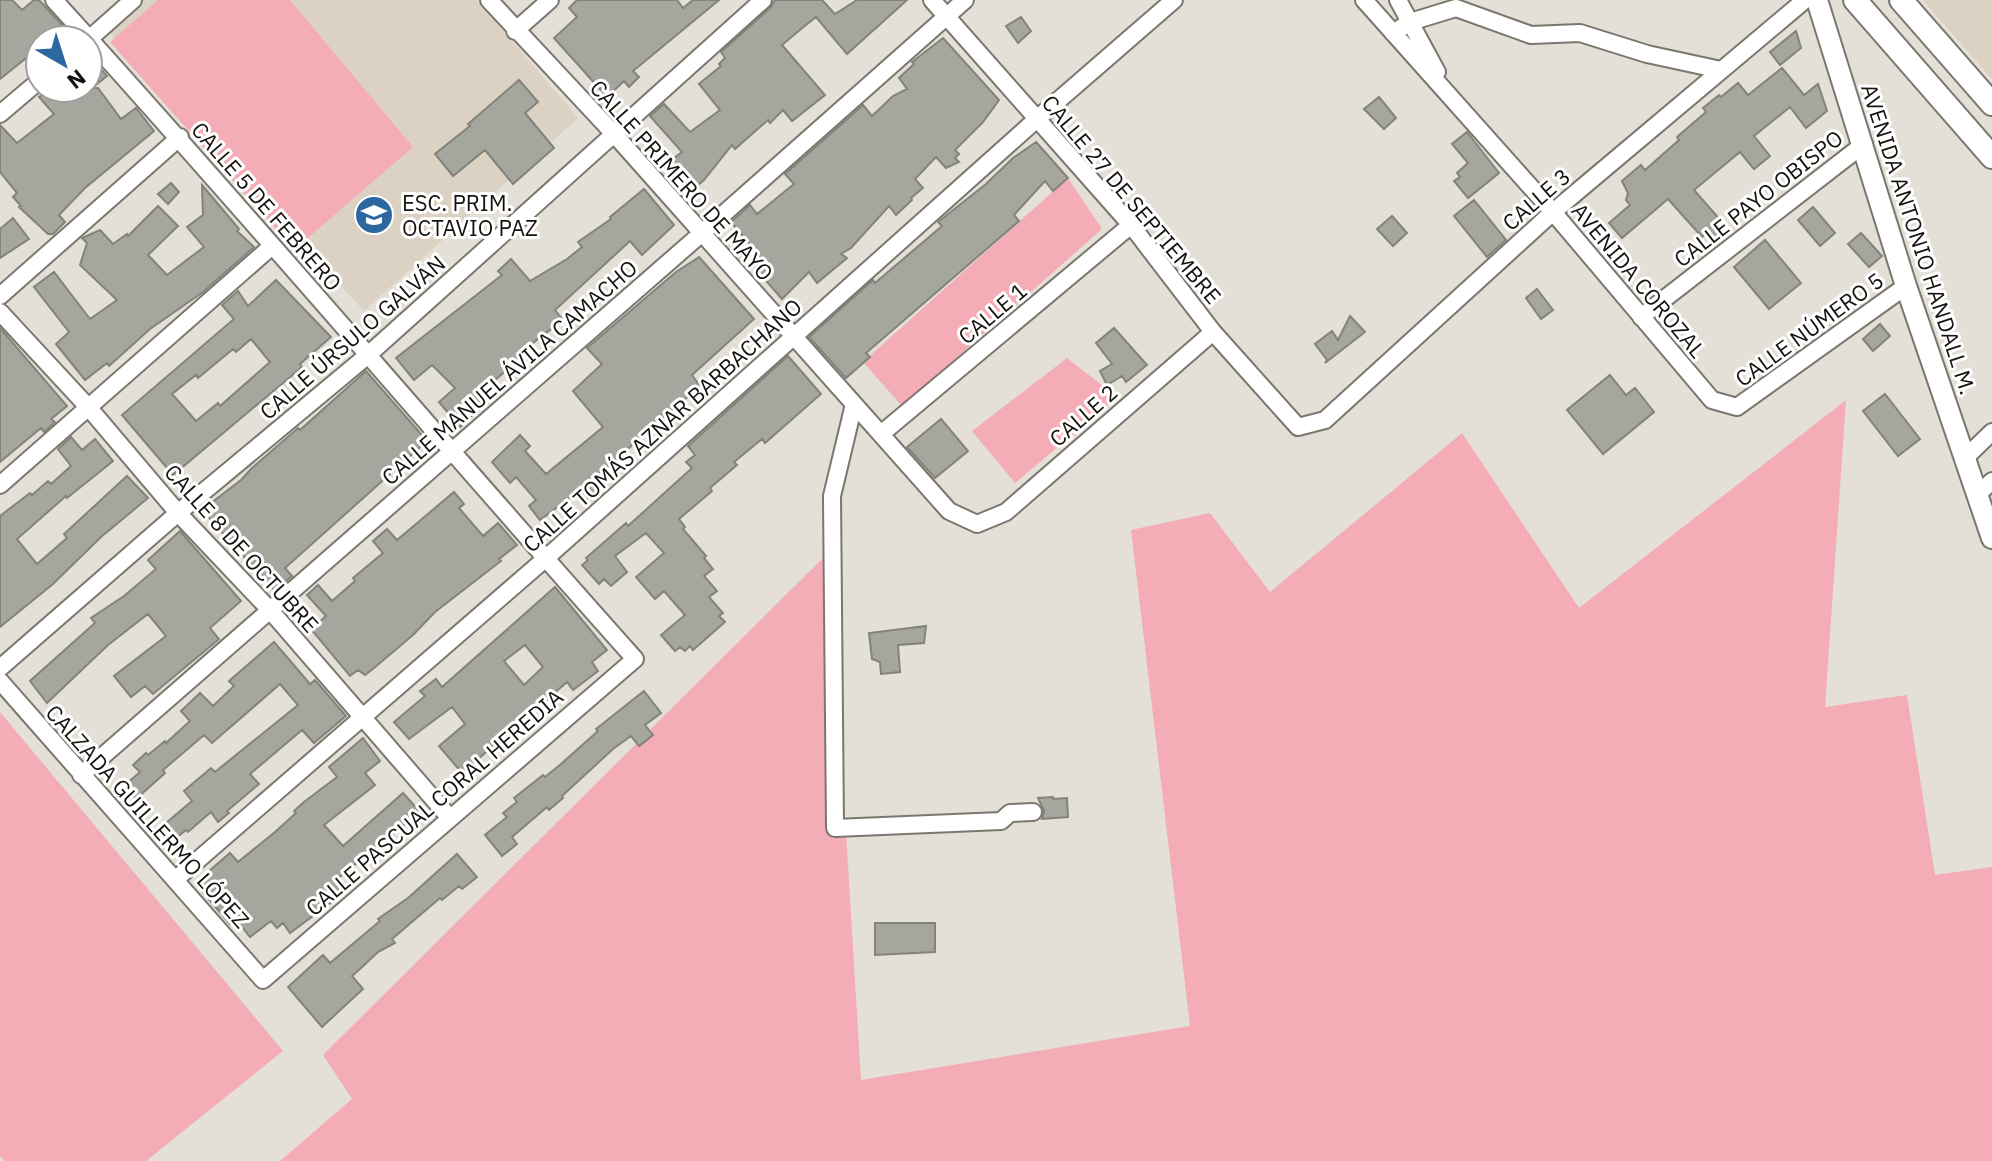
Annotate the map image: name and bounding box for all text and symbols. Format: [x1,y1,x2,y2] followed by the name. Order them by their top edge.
[24,24,104,104] north arrow
[62,64,92,96] text: N
[584,73,780,287] street label: CALLE PRIMERO DE MAYO
[1855,80,1983,398] street label: AVENIDA ANTONIO HANDALL M.
[1036,88,1228,310] street label: CALLE 27 DE SEPTIEMBRE
[186,115,348,297] street label: CALLE 5 DE FEBRERO
[1668,123,1848,273] street label: CALLE PAYO OBISPO
[1496,161,1576,237] street label: CALLE 3
[402,188,538,242] place label: ESC. PRIM. OCTAVIO PAZ
[353,194,395,236] school or university icon: ESC. PRIM. OCTAVIO PAZ
[1566,197,1712,363] street label: AVENIDA COROZAL
[253,248,451,426] street label: CALLE ÚRSULO GALVÁN
[375,253,643,491] street label: CALLE MANUEL ÁVILA CAMACHO
[1729,265,1889,393] street label: CALLE NÚMERO 5
[952,276,1032,350] street label: CALLE 1
[516,292,808,558] street label: CALLE TOMÁS AZNAR BARBACHANO
[1043,377,1123,453] street label: CALLE 2
[159,458,325,638] street label: CALLE 8 DE OCTUBRE
[299,682,569,922] street label: CALLE PASCUAL CORAL HEREDIA
[40,698,256,934] street label: CALZADA GUILLERMO LÓPEZ

